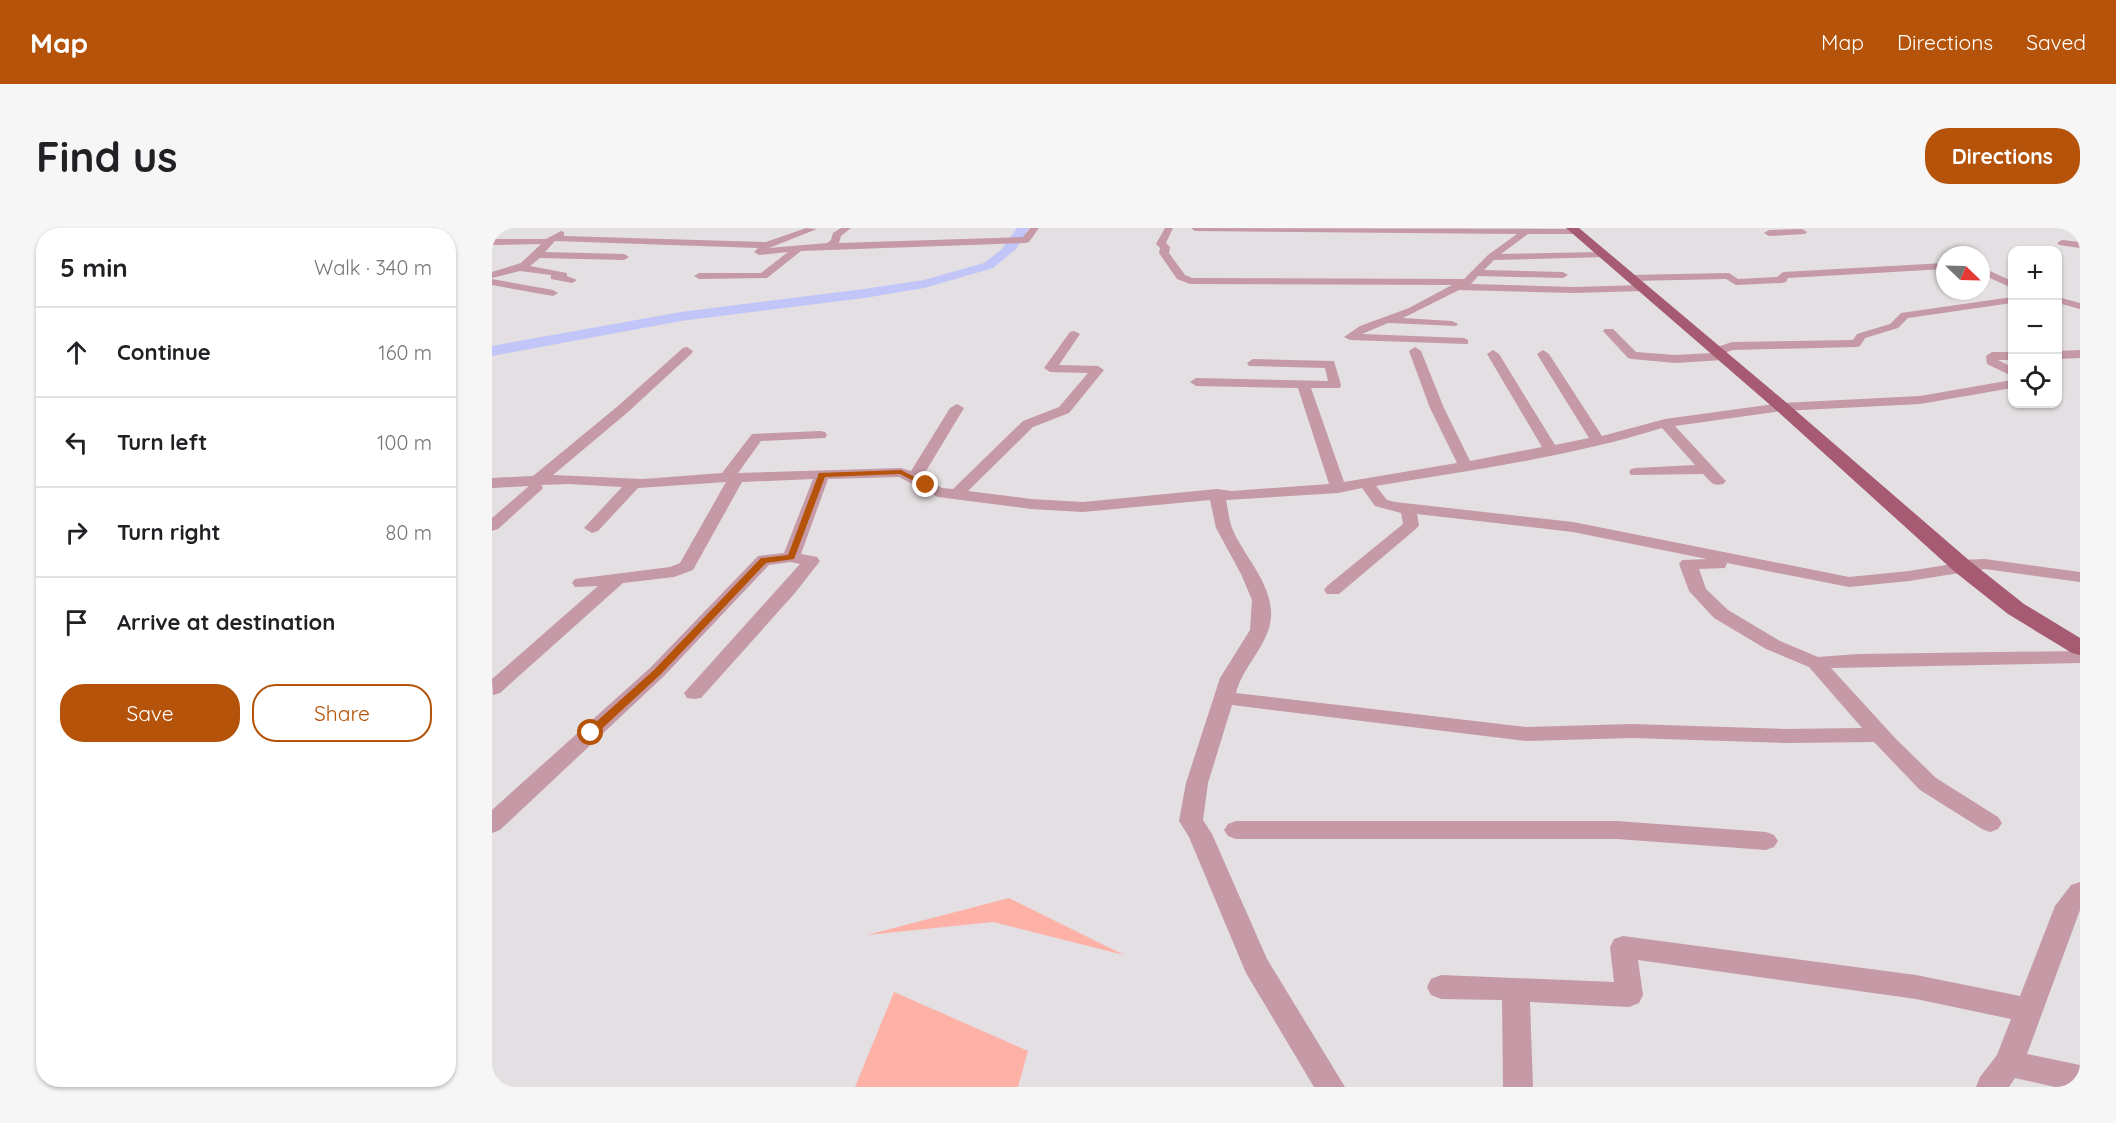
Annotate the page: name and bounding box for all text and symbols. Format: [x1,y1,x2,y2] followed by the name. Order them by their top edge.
[30,25,88,60] text: Map
[1821,29,1864,55] text: Map
[1897,29,1993,55] text: Directions
[2026,29,2086,55] text: Saved
[1925,128,2080,184] button: Directions
[36,130,178,183] text: Find us
[1936,246,1990,300] north arrow
[2008,246,2062,408] map controls
[2008,246,2062,300] button: +
[60,251,128,284] text: 5 min
[314,255,432,280] text: Walk · 340 m
[2008,300,2062,354] button: −
[60,336,93,369] icon: ahead
[117,338,211,366] text: Continue
[378,340,432,365] text: 160 m
[2008,354,2062,408] button: locate
[60,426,93,459] icon: left
[117,428,207,456] text: Turn left
[377,430,432,455] text: 100 m
[912,471,938,497] route end
[60,516,93,549] icon: right
[117,518,221,546] text: Turn right
[386,520,432,545] text: 80 m
[60,606,93,639] icon: arrive
[117,608,335,636] text: Arrive at destination
[60,684,240,742] button: Save
[252,684,432,742] button: Share
[577,719,603,745] route start

